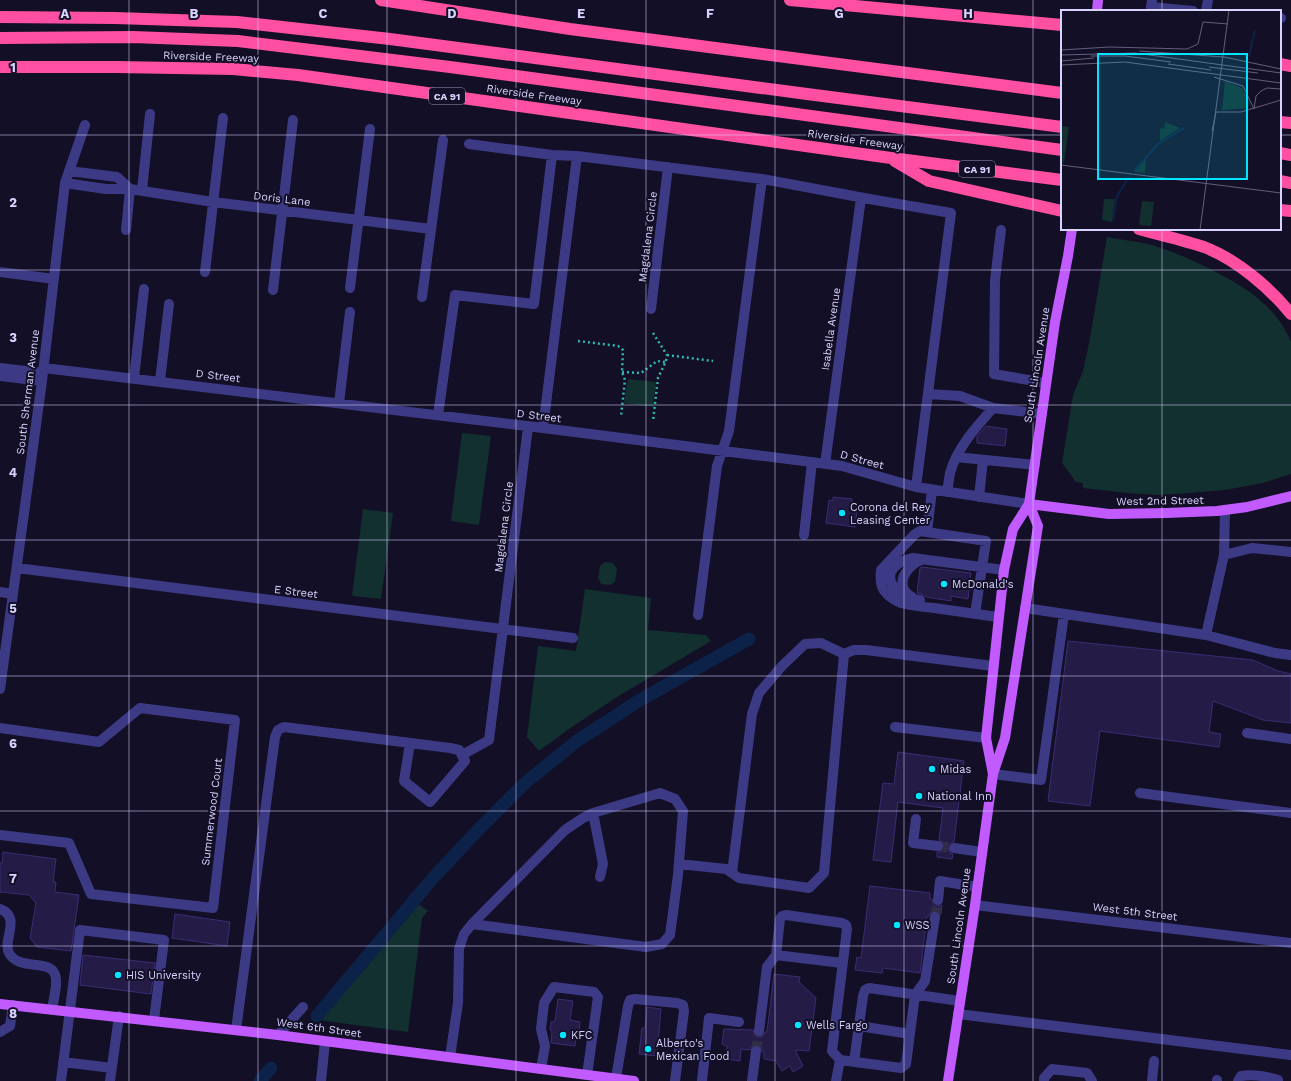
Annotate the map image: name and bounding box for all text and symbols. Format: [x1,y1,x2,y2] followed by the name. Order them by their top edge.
[61,6,70,21] text: A
[190,6,199,21] text: B
[319,6,328,21] text: C
[447,6,457,21] text: D
[577,6,585,21] text: E
[706,6,714,21] text: F
[834,6,844,21] text: G
[963,6,973,21] text: H
[1061,10,1281,230] inset map
[163,49,260,65] street label: Riverside Freeway
[10,60,16,75] text: 1
[486,82,583,108] street label: Riverside Freeway
[429,88,465,104] road number: CA 91
[807,127,904,153] street label: Riverside Freeway
[959,161,995,177] road number: CA 91
[253,189,311,209] street label: Doris Lane
[636,191,660,283] street label: Magdalena Circle
[9,195,17,210] text: 2
[819,287,843,371] street label: Isabella Avenue
[1021,306,1053,424] street label: South Lincoln Avenue
[14,329,42,455] street label: South Sherman Avenue
[9,330,17,345] text: 3
[195,367,241,385] street label: D Street
[516,407,562,425] street label: D Street
[839,448,886,472] street label: D Street
[9,465,18,480] text: 4
[492,481,516,573] street label: Magdalena Circle
[1116,494,1204,508] street label: West 2nd Street
[850,501,931,527] place label: Corona del Rey Leasing Center
[837,508,847,518] marker: Corona del Rey Leasing Center
[952,578,1014,591] place label: McDonald's
[939,579,949,589] marker: McDonald's
[273,583,319,601] street label: E Street
[9,601,17,616] text: 5
[9,736,17,751] text: 6
[199,757,225,866] street label: Summerwood Court
[940,763,971,776] place label: Midas
[927,764,937,774] marker: Midas
[927,790,992,803] place label: National Inn
[914,791,924,801] marker: National Inn
[944,867,974,985] street label: South Lincoln Avenue
[9,871,17,886] text: 7
[1092,900,1179,924] street label: West 5th Street
[905,919,930,932] place label: WSS
[892,920,902,930] marker: WSS
[126,969,201,982] place label: HIS University
[113,970,123,980] marker: HIS University
[9,1006,17,1021] text: 8
[276,1016,363,1040] street label: West 6th Street
[806,1019,868,1032] place label: Wells Fargo
[793,1020,803,1030] marker: Wells Fargo
[571,1029,593,1042] place label: KFC
[558,1030,568,1040] marker: KFC
[656,1037,729,1063] place label: Alberto's Mexican Food
[643,1044,653,1054] marker: Alberto's Mexican Food

